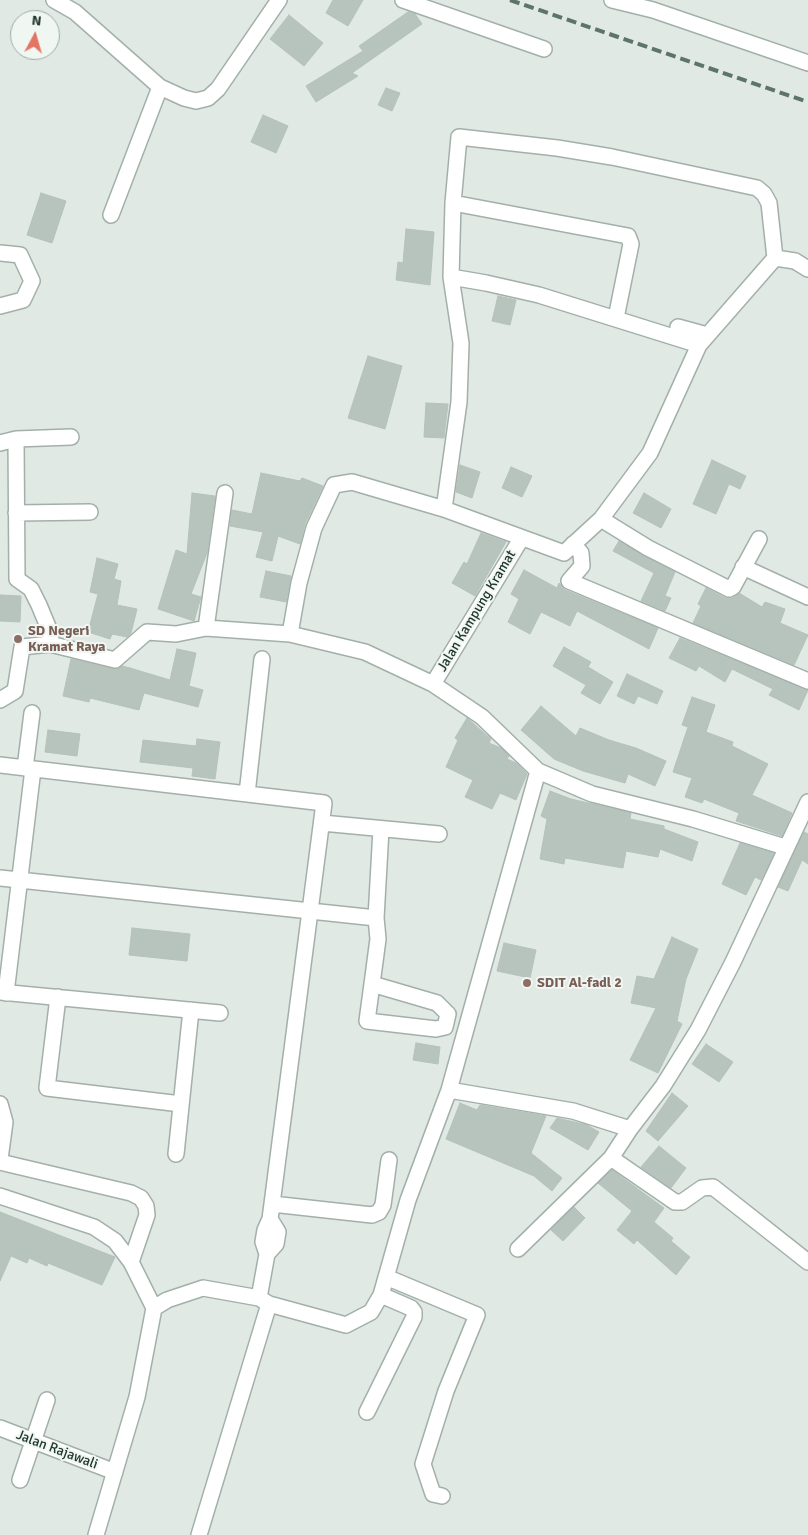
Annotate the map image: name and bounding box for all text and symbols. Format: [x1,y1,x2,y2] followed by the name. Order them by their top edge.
[10,10,60,60] north arrow
[31,12,42,30] text: N
[434,547,520,675] street label: Jalan Kampung Kramat
[28,623,106,656] place label: SD Negeri Kramat Raya
[12,633,24,645] marker: SD Negeri Kramat Raya
[537,975,622,991] place label: SDIT Al-fadl 2
[521,977,533,989] marker: SDIT Al-fadl 2
[14,1427,100,1473] street label: Jalan Rajawali

